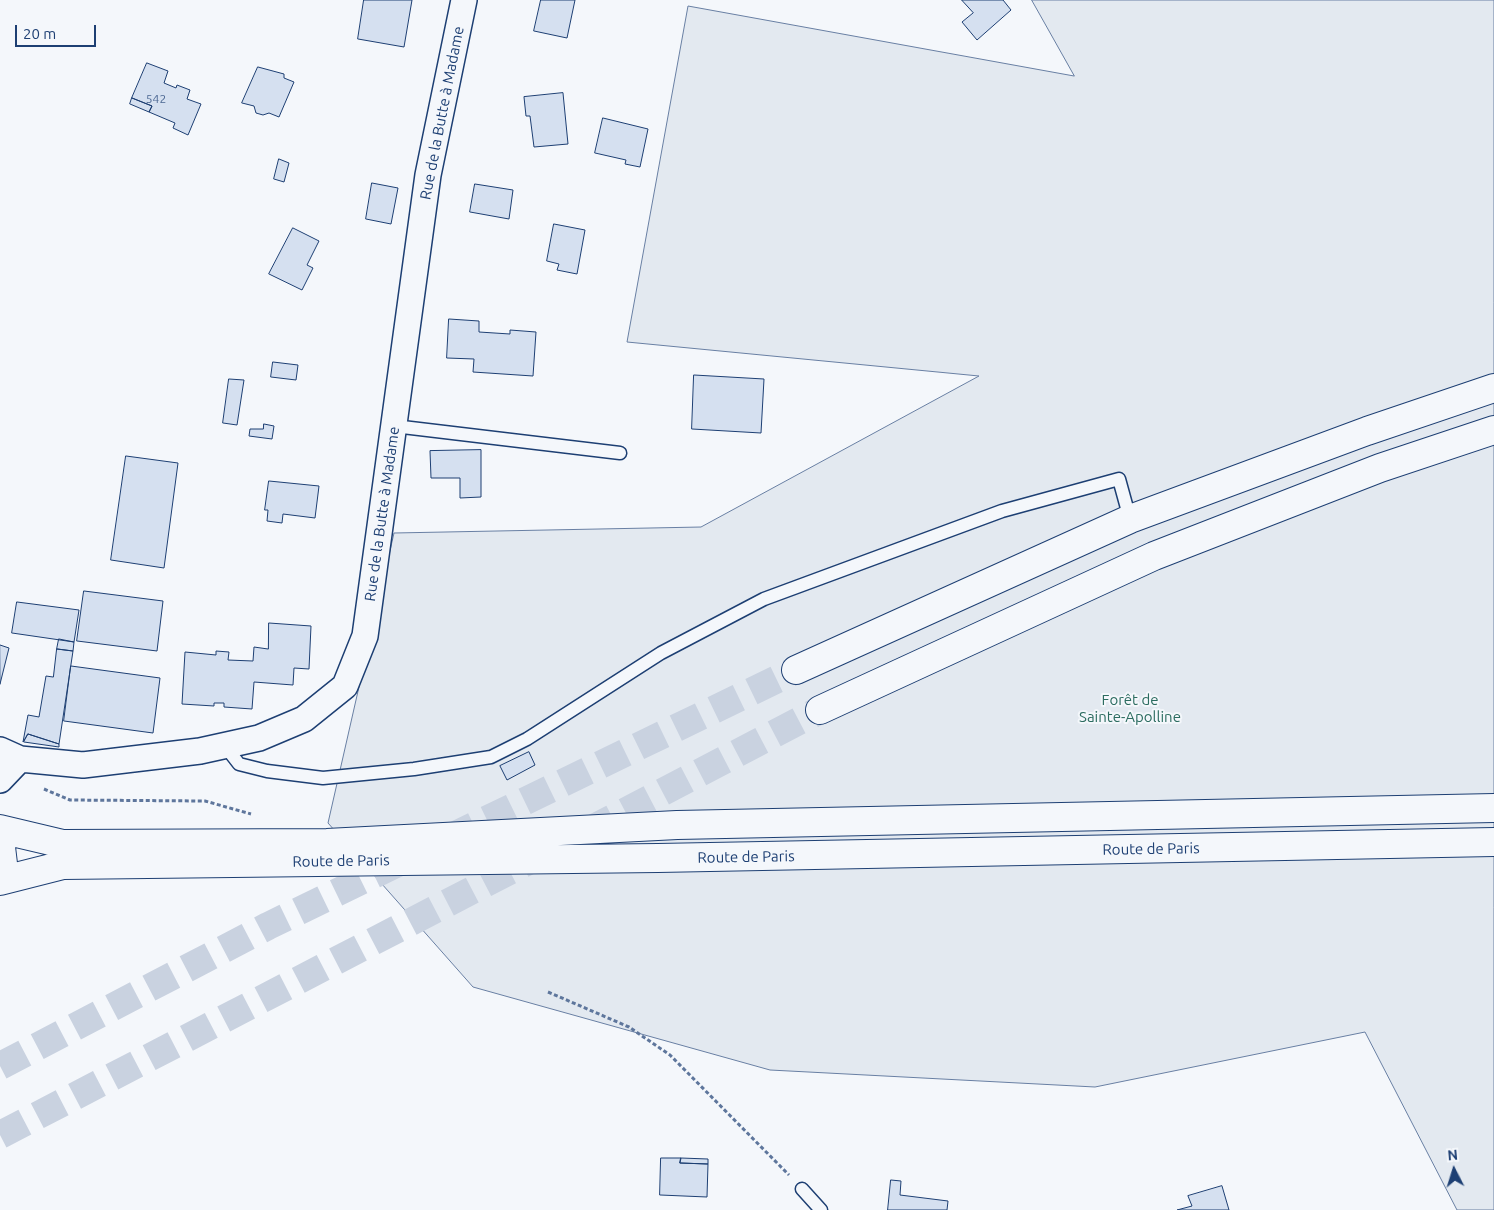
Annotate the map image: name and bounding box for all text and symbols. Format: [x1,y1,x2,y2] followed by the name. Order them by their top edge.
[18,15,99,47] scale bar
[23,25,56,42] text: 20 m
[416,25,468,201] street label: Rue de la Butte à Madame
[146,92,166,106] house number: 542
[361,425,403,603] street label: Rue de la Butte à Madame
[1079,691,1181,726] park label: Forêt de Sainte-Apolline
[1102,839,1200,859] street label: Route de Paris
[697,847,795,867] street label: Route de Paris
[292,851,390,871] street label: Route de Paris
[1429,1145,1479,1195] north arrow
[1447,1147,1459,1163] text: N

